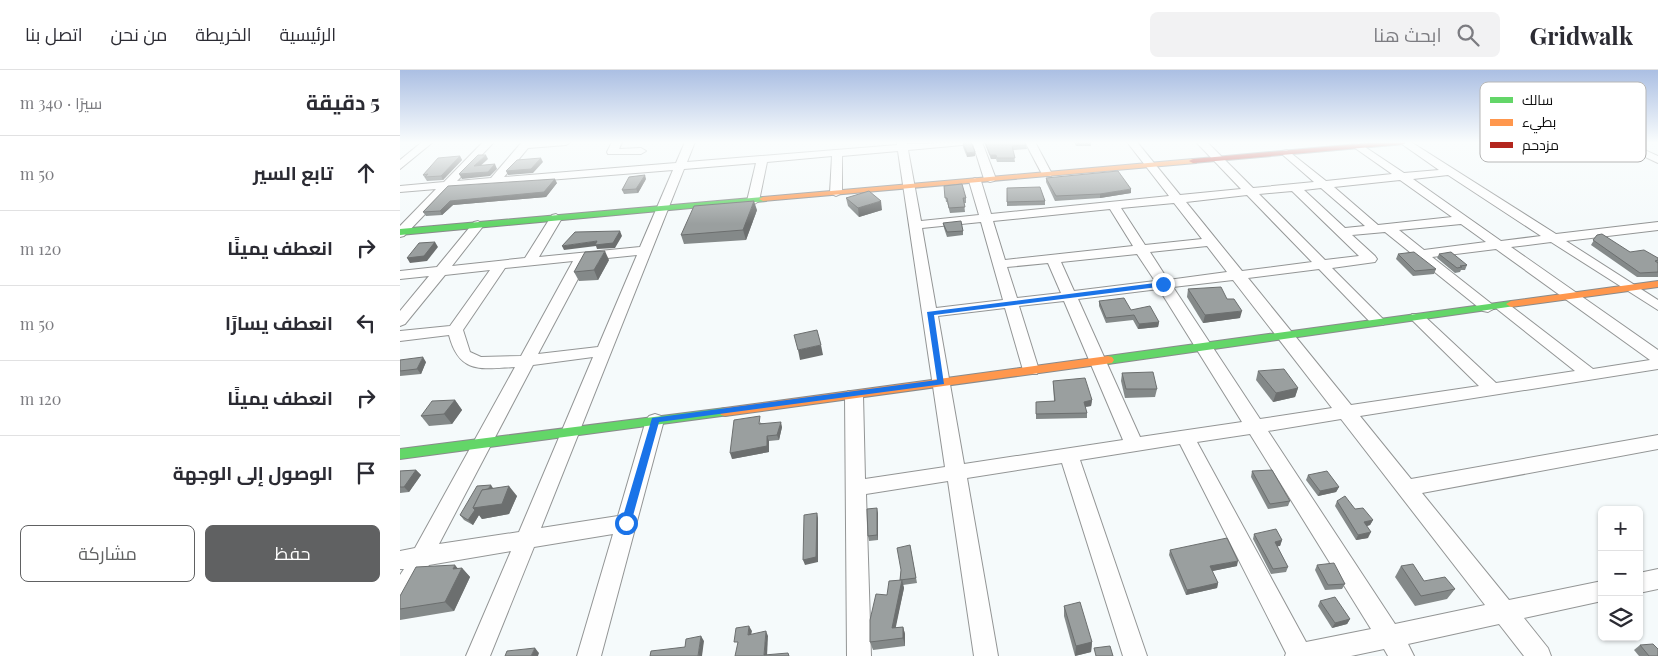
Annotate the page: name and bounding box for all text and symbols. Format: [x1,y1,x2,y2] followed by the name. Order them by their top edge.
[1150,12,1500,57] search box
[1530,19,1633,51] text: Gridwalk
[1373,21,1442,47] text: ابحث هنا
[1454,21,1482,49] icon: search
[25,22,82,46] text: اتصل بنا
[110,22,167,46] text: من نحن
[195,22,252,46] text: الخريطة
[280,22,336,46] text: الرئيسية
[1480,82,1646,162] legend
[306,87,380,115] text: 5 دقيقة
[1522,90,1553,109] text: سالك
[20,92,102,113] text: سيرًا · 340 m
[1522,112,1556,134] text: بطيء
[1522,135,1559,155] text: مزدحم
[253,159,333,185] text: تابع السير
[352,159,380,187] icon: ahead
[20,163,54,184] text: 50 m
[227,234,333,260] text: انعطف يمينًا
[352,234,380,262] icon: right
[20,238,61,259] text: 120 m
[1152,273,1175,296] route end
[225,309,333,335] text: انعطف يسارًا
[352,309,380,337] icon: left
[20,313,54,334] text: 50 m
[227,384,333,410] text: انعطف يمينًا
[352,384,380,412] icon: right
[20,388,61,409] text: 120 m
[173,459,333,485] text: الوصول إلى الوجهة
[352,459,380,487] icon: arrive
[1598,506,1643,641] map controls
[1598,506,1643,551] button: +
[615,512,638,535] route start
[20,525,195,582] button: مشاركة
[205,525,380,582] button: حفظ
[1598,551,1643,596] button: −
[1598,596,1643,641] button: layers

